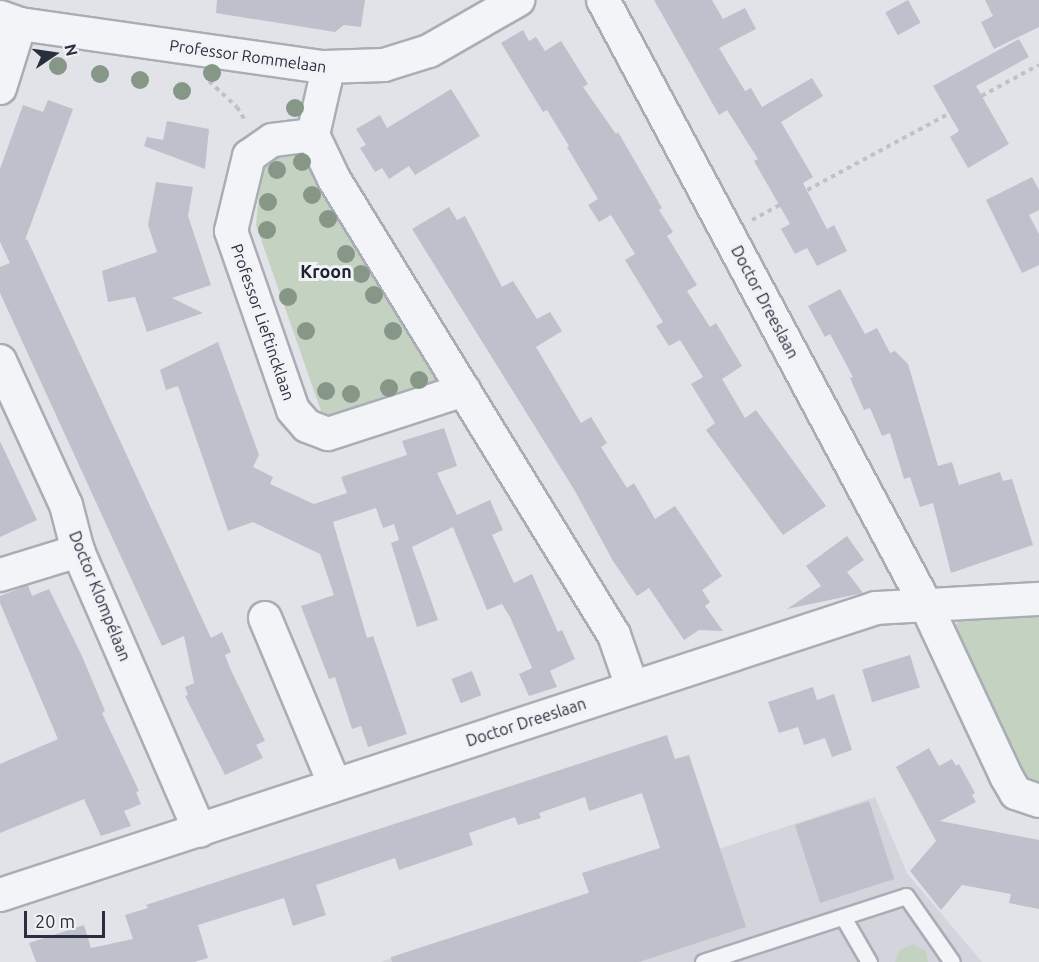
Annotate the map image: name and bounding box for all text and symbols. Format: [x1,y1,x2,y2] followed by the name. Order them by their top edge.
[24,24,84,84] north arrow
[168,35,328,77] street label: Professor Rommelaan
[61,42,82,58] text: N
[227,241,299,403] street label: Professor Lieftincklaan
[727,242,803,362] street label: Doctor Dreeslaan
[300,260,352,282] district label: Kroon
[65,528,135,664] street label: Doctor Klompélaan
[463,694,589,750] street label: Doctor Dreeslaan
[27,899,108,937] scale bar
[35,911,75,931] text: 20 m

